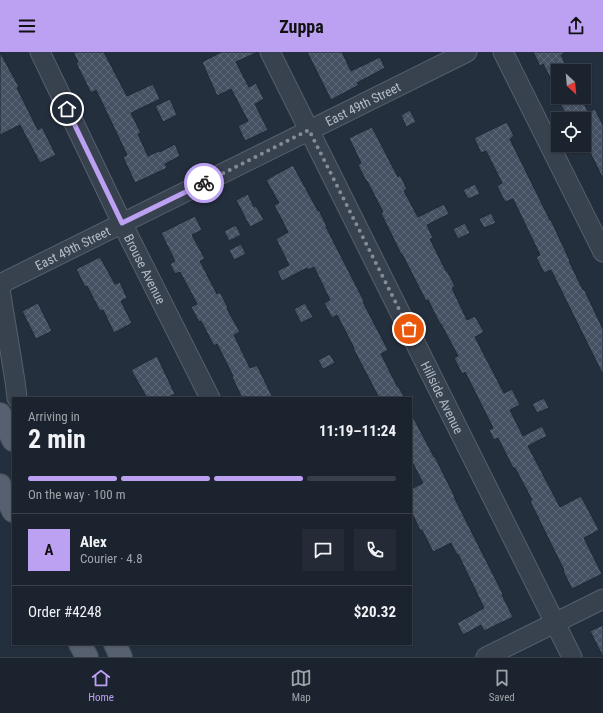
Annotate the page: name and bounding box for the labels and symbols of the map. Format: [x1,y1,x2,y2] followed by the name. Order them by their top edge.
[551,64,591,104] north arrow
[323,79,403,129] street label: East 49th Street
[50,92,84,126] pin
[184,163,224,203] courier
[33,223,113,273] street label: East 49th Street
[121,231,169,306] street label: Brouse Avenue
[392,312,426,346] pin
[418,359,467,436] street label: Hillside Avenue

